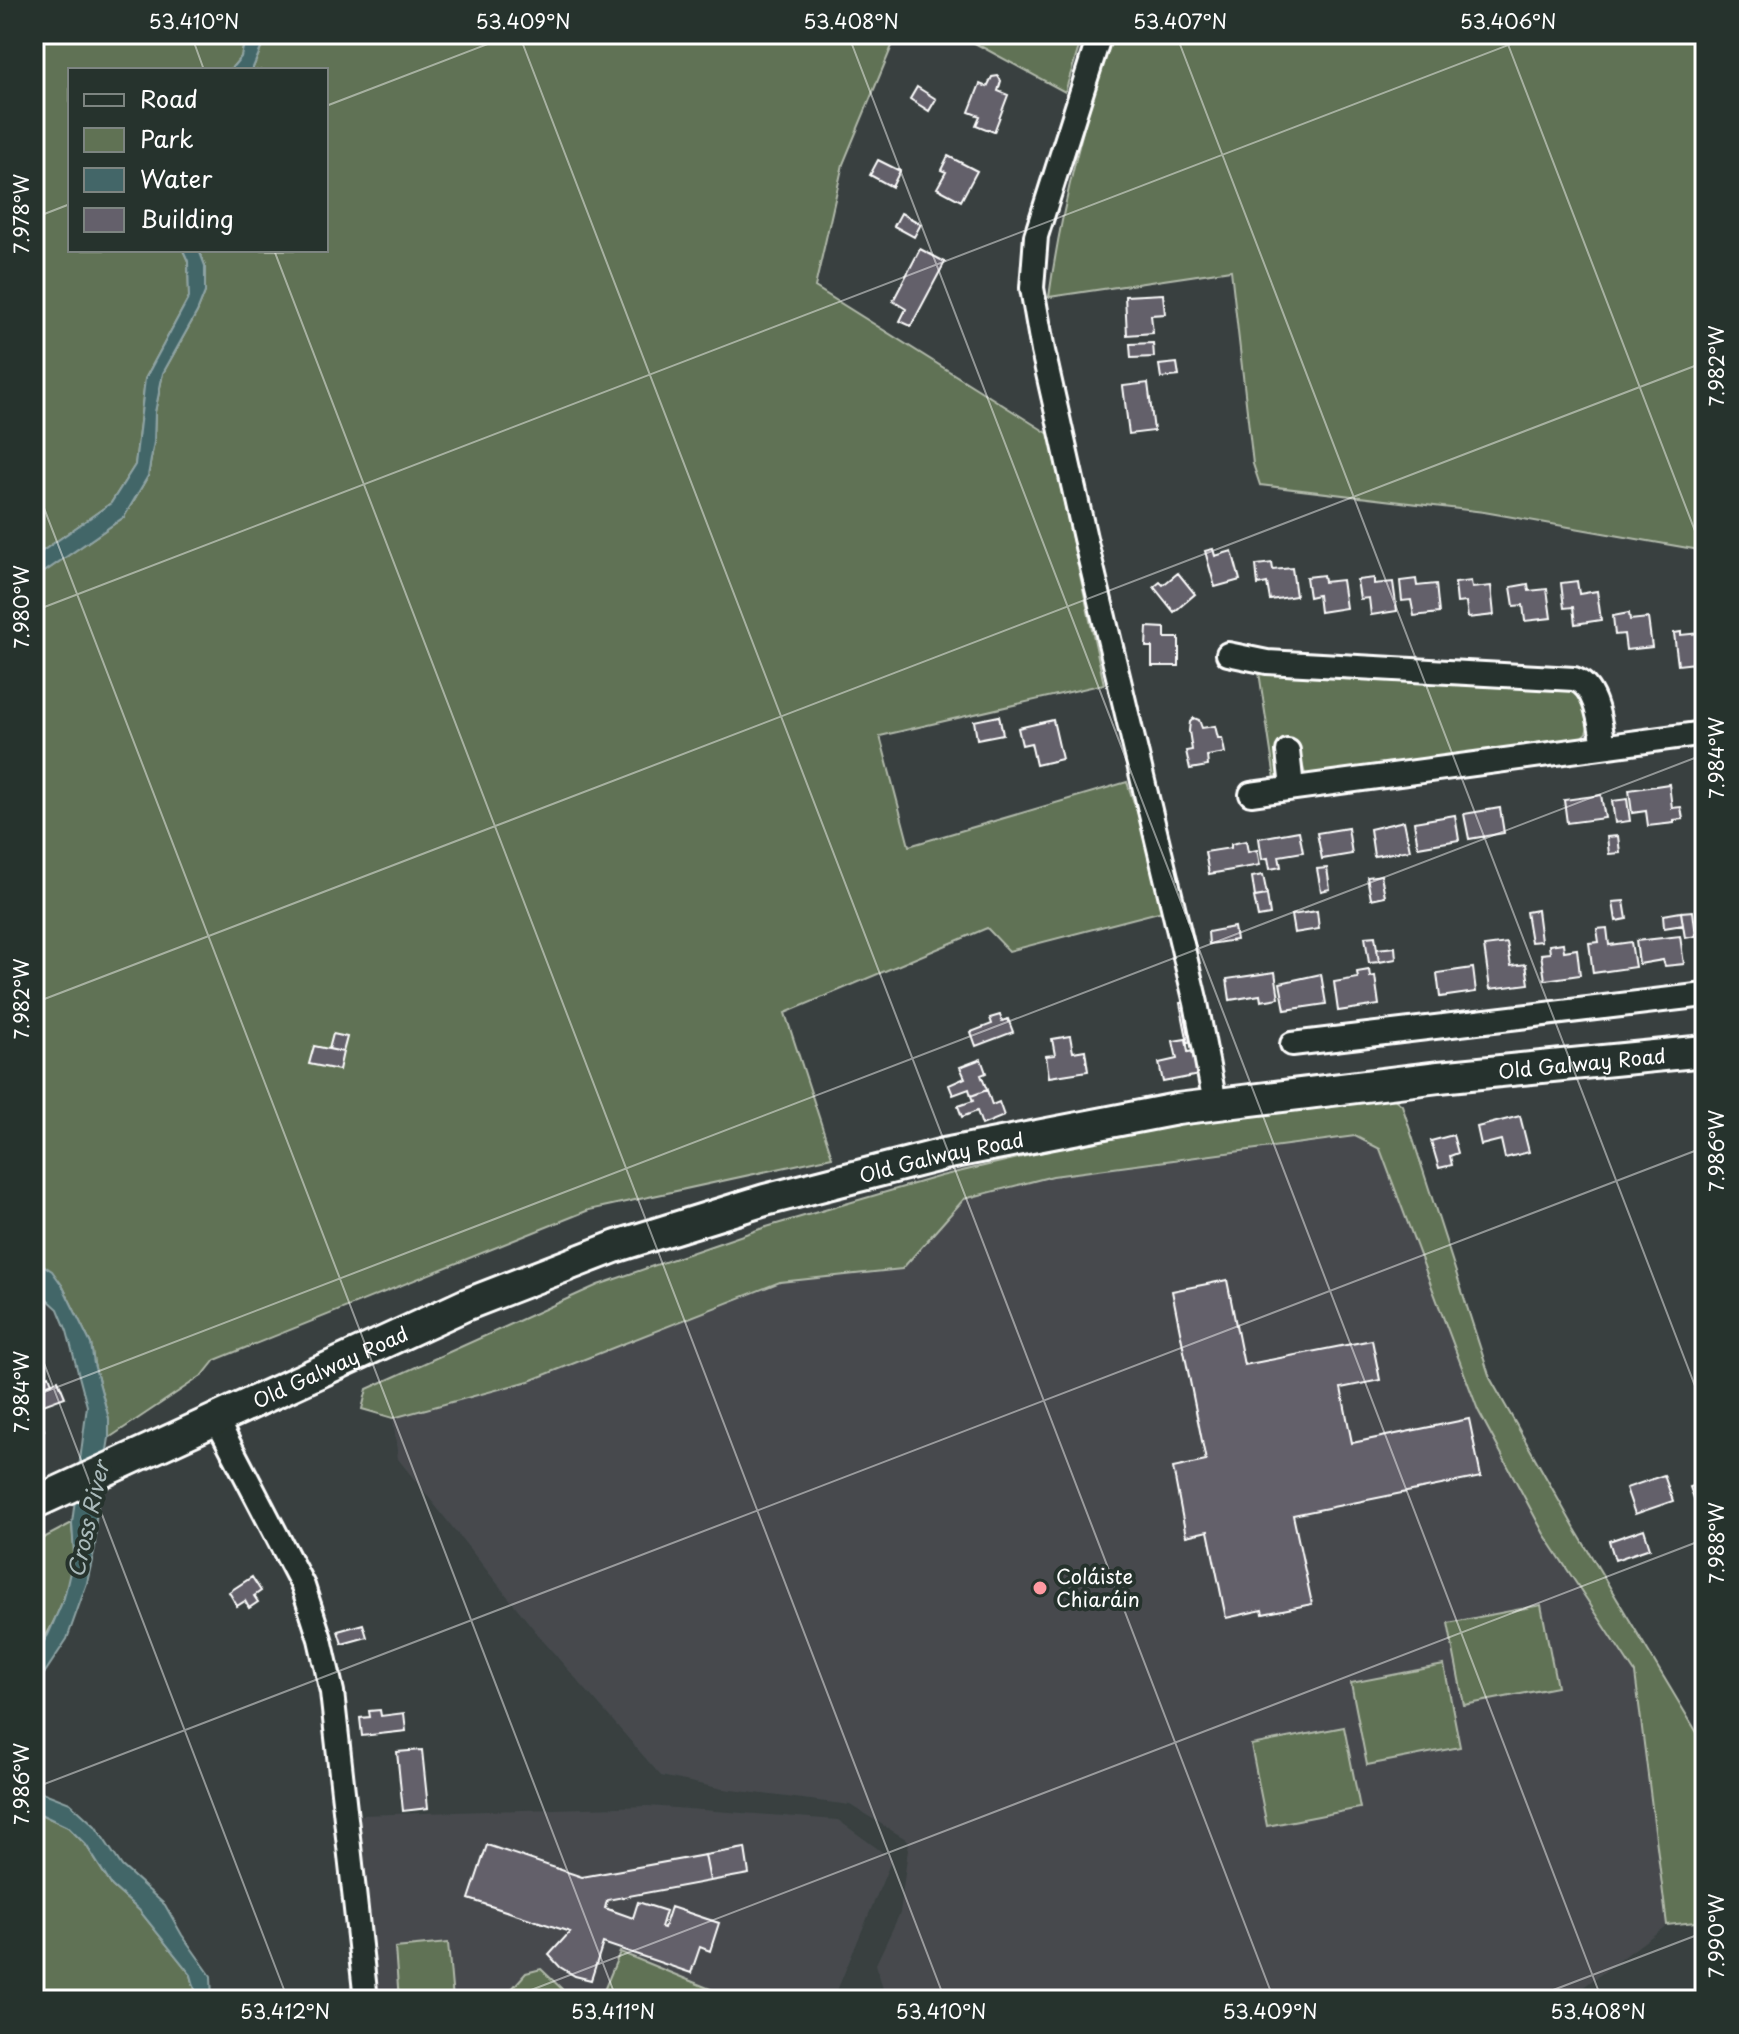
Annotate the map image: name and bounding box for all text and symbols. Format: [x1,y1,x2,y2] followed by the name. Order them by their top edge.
[148,6,240,36] text: 53.410°N
[475,6,571,36] text: 53.409°N
[803,6,899,36] text: 53.408°N
[1133,6,1227,36] text: 53.407°N
[1460,6,1556,36] text: 53.406°N
[68,68,328,252] legend
[140,80,198,116] text: Road
[140,120,194,156] text: Park
[140,160,213,196] text: Water
[6,173,36,254] text: 7.978°W
[140,200,234,236] text: Building
[1701,325,1731,407] text: 7.982°W
[6,565,36,649] text: 7.980°W
[1701,717,1731,799] text: 7.984°W
[6,958,36,1040] text: 7.982°W
[1497,1040,1667,1086] street label: Old Galway Road
[1701,1110,1731,1192] text: 7.986°W
[856,1124,1026,1190] street label: Old Galway Road
[248,1318,413,1416] street label: Old Galway Road
[6,1351,36,1433] text: 7.984°W
[58,1455,117,1580] water label: Cross River
[1701,1502,1731,1584] text: 7.988°W
[1056,1561,1140,1614] place label: Coláiste Chiaráin
[1031,1579,1049,1597] marker: Coláiste Chiaráin
[6,1743,36,1825] text: 7.986°W
[1701,1893,1731,1978] text: 7.990°W
[240,1996,330,2026] text: 53.412°N
[571,1996,655,2026] text: 53.411°N
[895,1996,987,2026] text: 53.410°N
[1222,1996,1318,2026] text: 53.409°N
[1550,1996,1646,2026] text: 53.408°N

